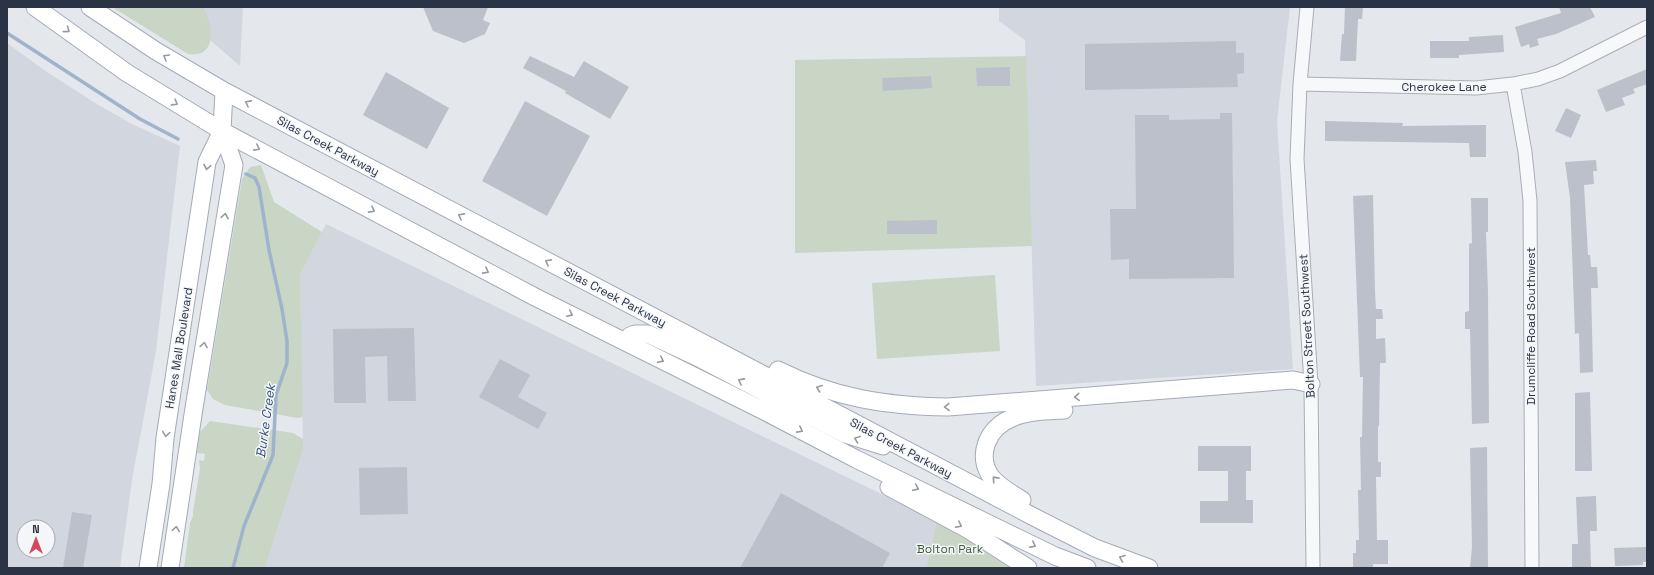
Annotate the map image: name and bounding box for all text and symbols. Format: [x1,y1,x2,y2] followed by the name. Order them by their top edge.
[63,25,70,33] one-way arrow
[163,55,170,62] one-way arrow
[1401,79,1487,95] street label: Cherokee Lane
[171,98,178,105] one-way arrow
[244,100,252,108] one-way arrow
[274,112,382,180] street label: Silas Creek Parkway
[253,144,260,151] one-way arrow
[203,164,212,170] one-way arrow
[367,205,375,213] one-way arrow
[220,213,229,220] one-way arrow
[458,214,466,221] one-way arrow
[1523,247,1539,405] street label: Drumcliffe Road Southwest
[1295,253,1319,399] street label: Bolton Street Southwest
[545,260,553,267] one-way arrow
[561,263,669,331] street label: Silas Creek Parkway
[482,266,490,273] one-way arrow
[162,286,196,410] street label: Hanes Mall Boulevard
[566,309,573,317] one-way arrow
[199,342,208,348] one-way arrow
[657,355,664,363] one-way arrow
[738,378,745,385] one-way arrow
[252,381,279,459] water label: Burke Creek
[816,384,823,392] one-way arrow
[1074,392,1080,401] one-way arrow
[944,402,950,411] one-way arrow
[847,414,955,482] street label: Silas Creek Parkway
[796,425,804,432] one-way arrow
[162,431,171,437] one-way arrow
[854,435,861,443] one-way arrow
[992,476,999,484] one-way arrow
[912,483,919,491] one-way arrow
[16,519,56,559] north arrow
[954,520,962,527] one-way arrow
[32,522,40,536] text: N
[171,526,180,532] one-way arrow
[1028,540,1036,548] one-way arrow
[917,541,984,557] park label: Bolton Park
[1119,554,1126,562] one-way arrow

